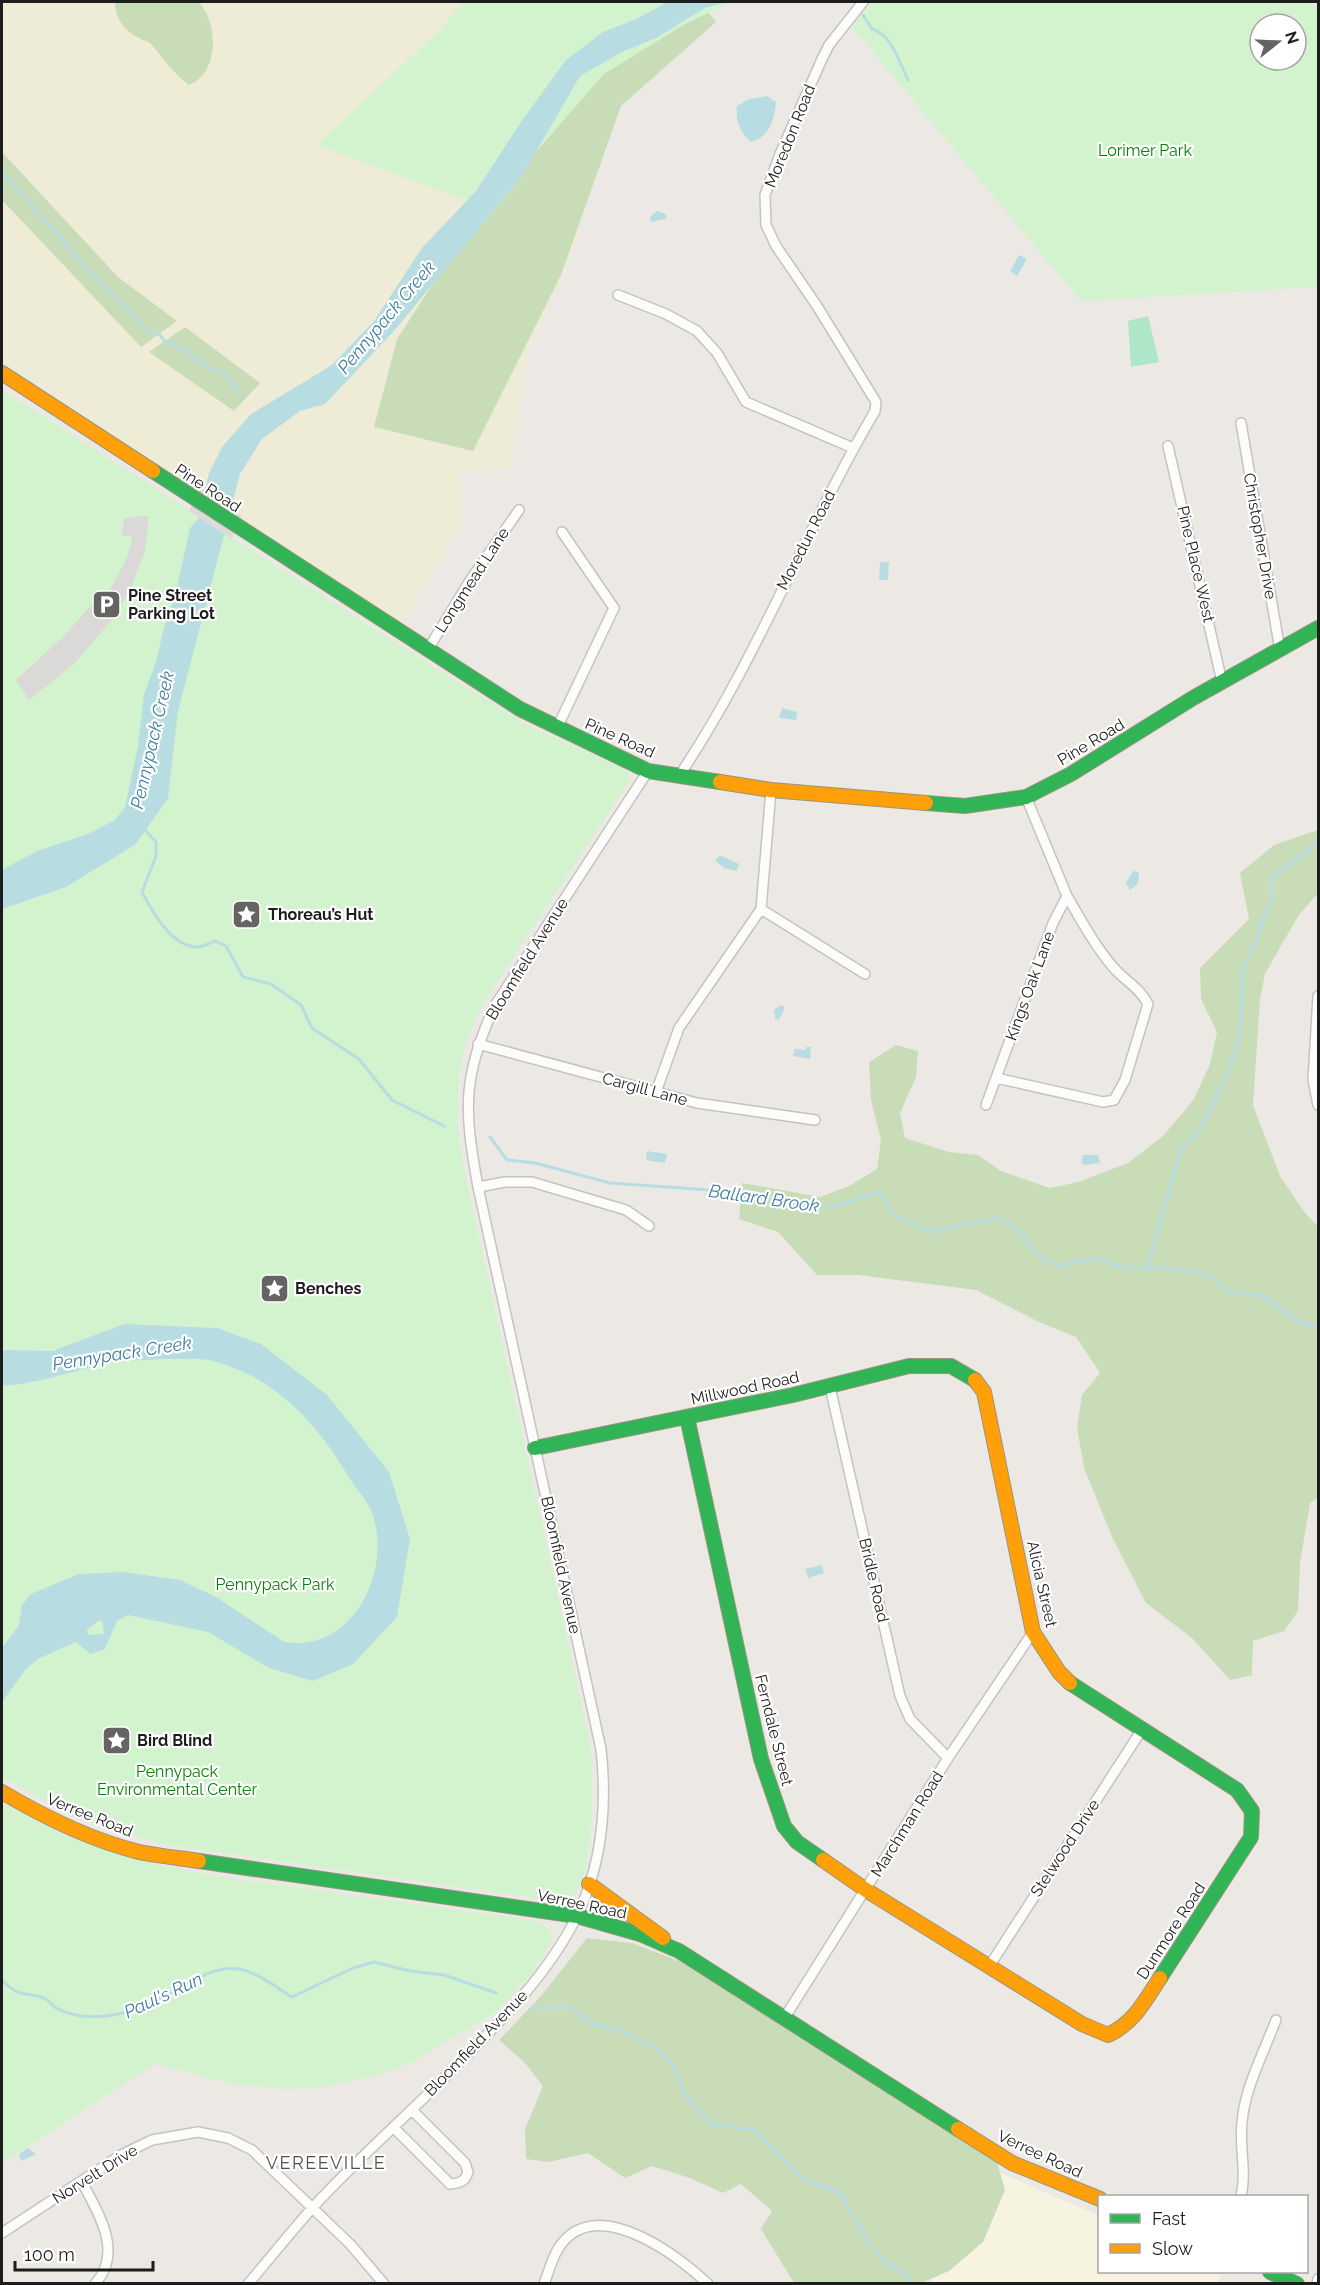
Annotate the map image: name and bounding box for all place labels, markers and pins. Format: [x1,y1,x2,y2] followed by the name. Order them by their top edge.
[128,586,215,623] place label: Pine Street Parking Lot
[91,588,123,620] parking icon: Pine Street Parking Lot
[231,898,263,930] place icon: Thoreau’s Hut
[268,905,373,924] place label: Thoreau’s Hut
[258,1272,290,1304] place icon: Benches
[295,1279,361,1298] place label: Benches
[100,1724,132,1756] place icon: Bird Blind
[137,1731,212,1750] place label: Bird Blind

